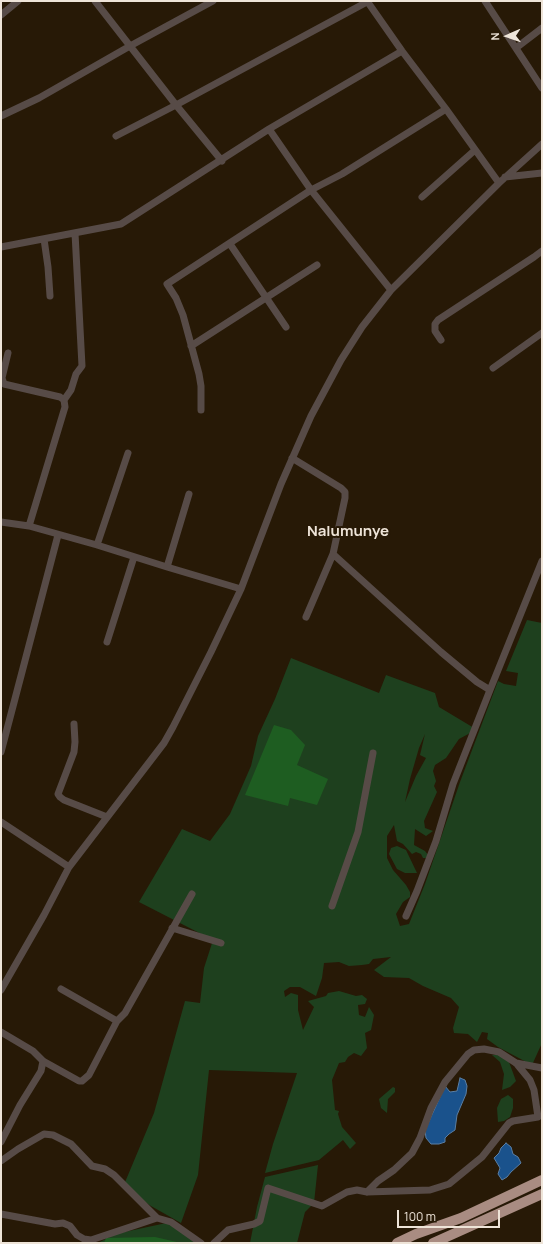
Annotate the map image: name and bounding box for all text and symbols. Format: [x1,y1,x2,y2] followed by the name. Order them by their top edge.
[487,16,527,56] north arrow
[487,32,502,41] text: N
[307,523,389,541] district label: Nalumunye
[399,1202,502,1228] scale bar
[404,1208,436,1225] text: 100 m

